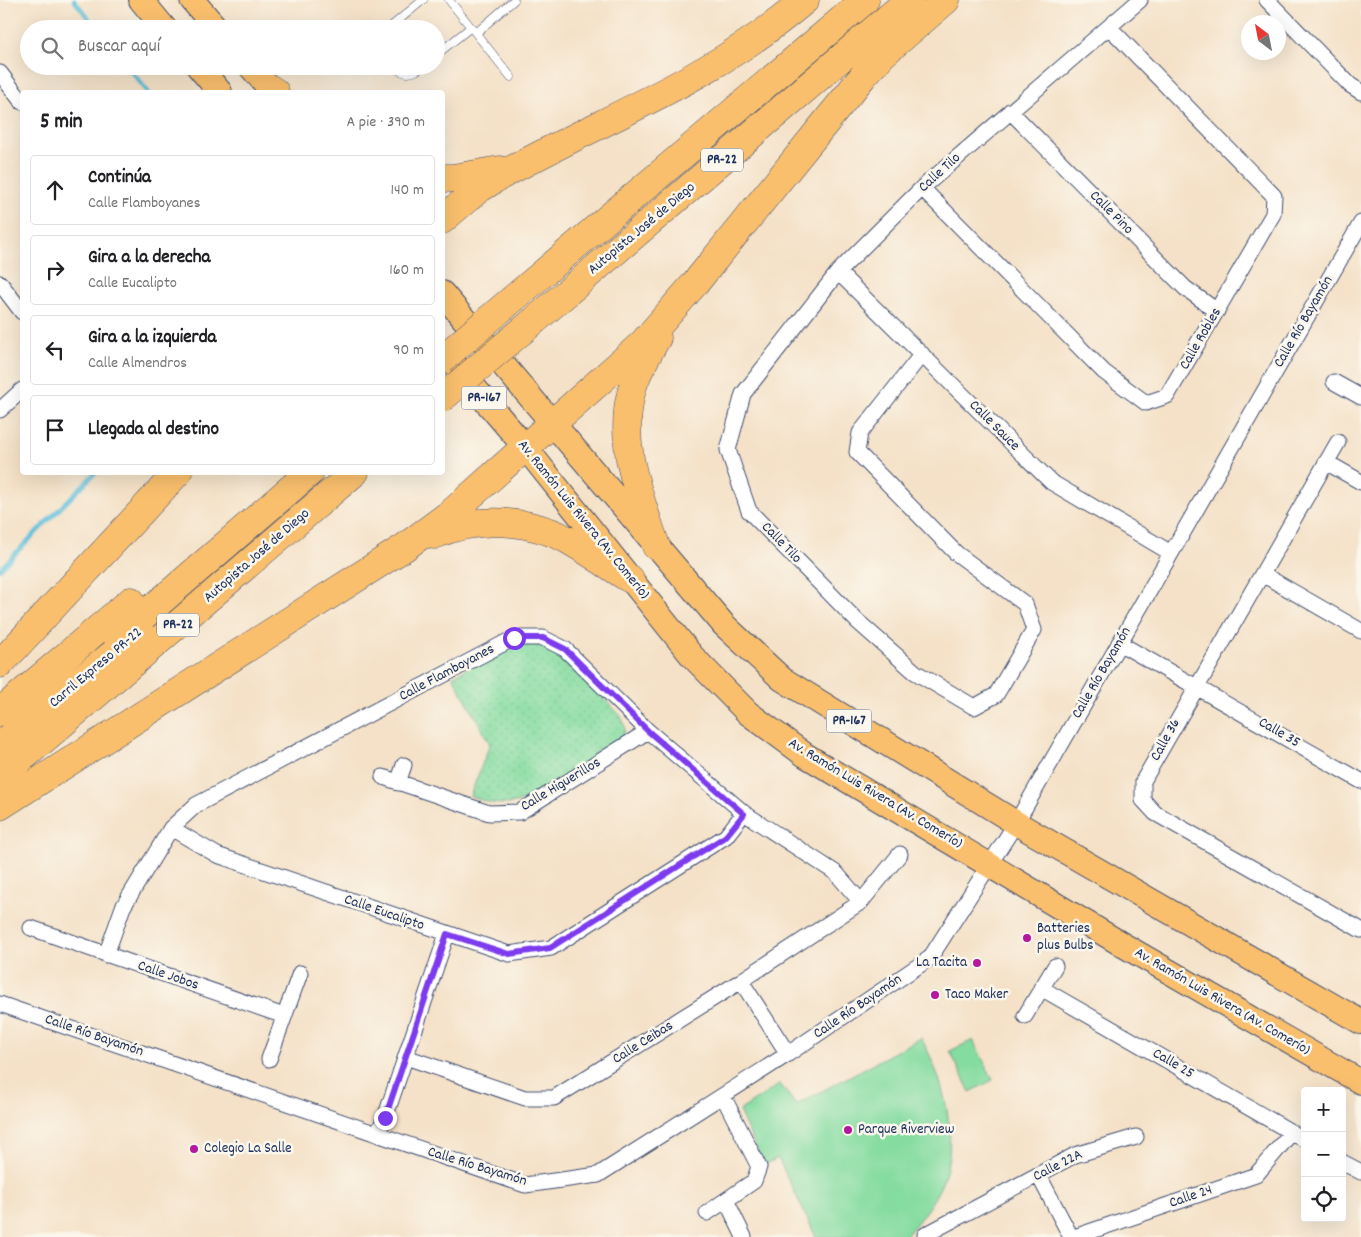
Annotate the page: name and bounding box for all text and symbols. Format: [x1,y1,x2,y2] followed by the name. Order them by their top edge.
[1241,15,1286,60] north arrow
[20,20,445,75] search box
[38,34,66,62] icon: search
[78,34,160,61] text: Buscar aquí
[40,108,83,138] text: 5 min
[346,111,425,134] text: A pie · 390 m
[701,148,743,172] road number: PR-22
[914,148,966,198] street label: Calle Tilo
[88,165,151,192] text: Continúa
[41,176,69,204] icon: ahead
[583,177,701,281] street label: Autopista José de Diego
[390,179,424,202] text: 140 m
[1084,186,1138,240] street label: Calle Pino
[88,192,200,215] text: Calle Flamboyanes
[88,245,210,272] text: Gira a la derecha
[41,256,69,284] icon: right
[389,259,424,282] text: 160 m
[88,272,177,295] text: Calle Eucalipto
[1269,272,1339,372] street label: Calle Río Bayamón
[1174,304,1228,374] street label: Calle Robles
[88,325,216,352] text: Gira a la izquierda
[41,336,69,364] icon: left
[393,339,424,362] text: 90 m
[88,352,187,375] text: Calle Almendros
[462,386,506,409] road number: PR-167
[963,395,1025,457] street label: Calle Sauce
[41,416,69,444] icon: arrive
[88,417,219,444] text: Llegada al destino
[512,435,655,605] street label: Av. Ramón Luis Rivera (Av. Comerío)
[199,503,315,608] street label: Autopista José de Diego
[756,517,807,569] street label: Calle Tilo
[157,614,199,636] road number: PR-22
[45,622,147,714] street label: Carril Expreso PR-22
[1067,623,1137,723] street label: Calle Río Bayamón
[503,627,526,650] route start
[395,639,499,707] street label: Calle Flamboyanes
[826,709,872,732] road number: PR-167
[1254,712,1304,754] street label: Calle 35
[1145,715,1187,765] street label: Calle 36
[784,733,967,855] street label: Av. Ramón Luis Rivera (Av. Comerío)
[517,752,605,818] street label: Calle Higuerillos
[341,889,427,937] street label: Calle Eucalipto
[1037,918,1094,957] place label: Batteries plus Bulbs
[1021,932,1033,944] marker: Batteries plus Bulbs
[1130,942,1314,1062] street label: Av. Ramón Luis Rivera (Av. Comerío)
[916,952,968,974] place label: La Tacita
[135,955,201,997] street label: Calle Jobos
[971,957,983,969] marker: La Tacita
[809,969,907,1045] street label: Calle Río Bayamón
[945,984,1009,1006] place label: Taco Maker
[929,989,941,1001] marker: Taco Maker
[42,1009,146,1063] street label: Calle Río Bayamón
[608,1016,678,1070] street label: Calle Ceibas
[1148,1043,1198,1085] street label: Calle 25
[1301,1087,1346,1222] map controls
[1301,1087,1346,1132] button: +
[374,1107,397,1130] route end
[858,1119,955,1141] place label: Parque Riverview
[842,1124,854,1136] marker: Parque Riverview
[1301,1132,1346,1177] button: −
[204,1138,292,1160] place label: Colegio La Salle
[425,1141,530,1193] street label: Calle Río Bayamón
[188,1143,200,1155] marker: Colegio La Salle
[1029,1144,1087,1188] street label: Calle 22A
[1301,1177,1346,1222] button: locate
[1166,1179,1216,1215] street label: Calle 24

